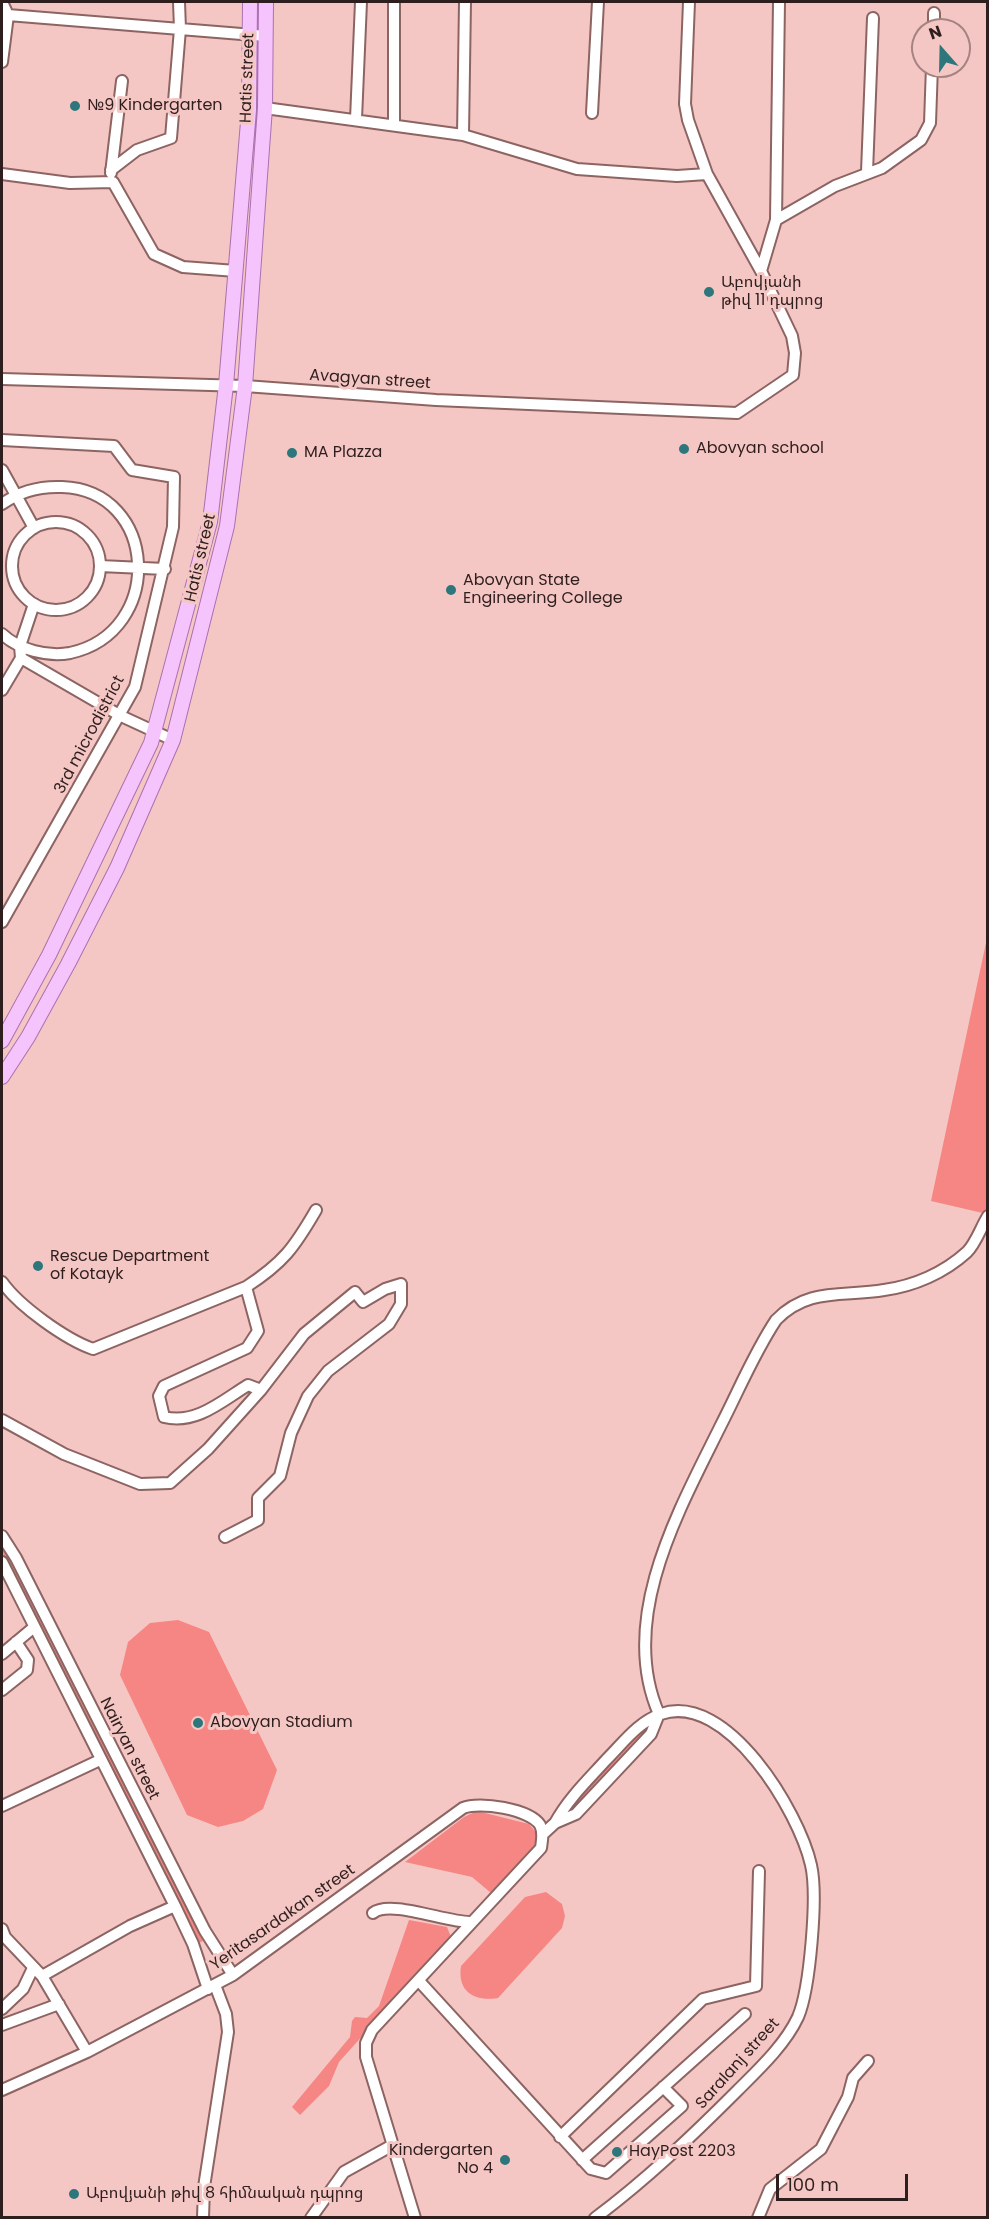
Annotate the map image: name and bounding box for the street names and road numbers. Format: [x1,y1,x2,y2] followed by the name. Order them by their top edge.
[237,33,259,123] street label: Hatis street
[309,366,431,394] street label: Avagyan street
[182,512,220,604] street label: Hatis street
[51,673,129,797] street label: 3rd microdistrict
[95,1695,163,1803] street label: Nairyan street
[207,1861,359,1975] street label: Yeritasardakan street
[692,2014,784,2114] street label: Saralanj street

